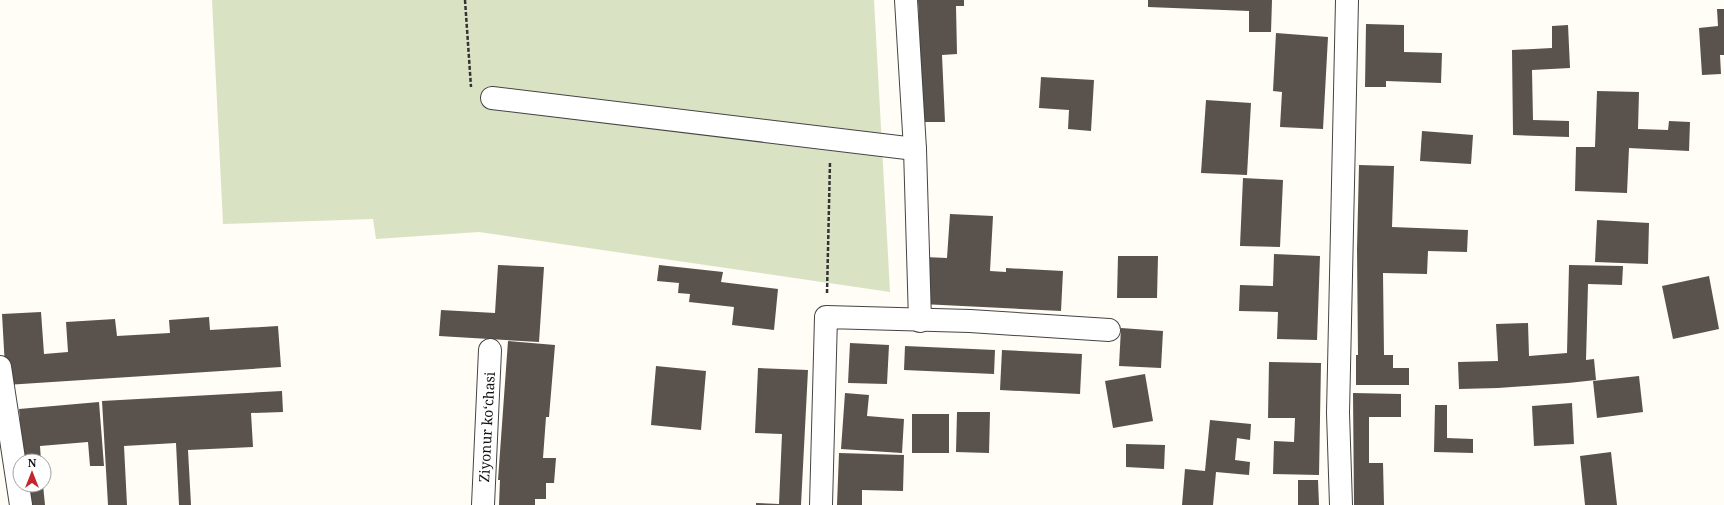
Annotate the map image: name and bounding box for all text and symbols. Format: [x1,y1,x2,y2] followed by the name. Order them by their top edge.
[474,371,499,483] street label: Ziyonur koʻchasi
[12,453,52,493] north arrow
[28,455,37,470] text: N

